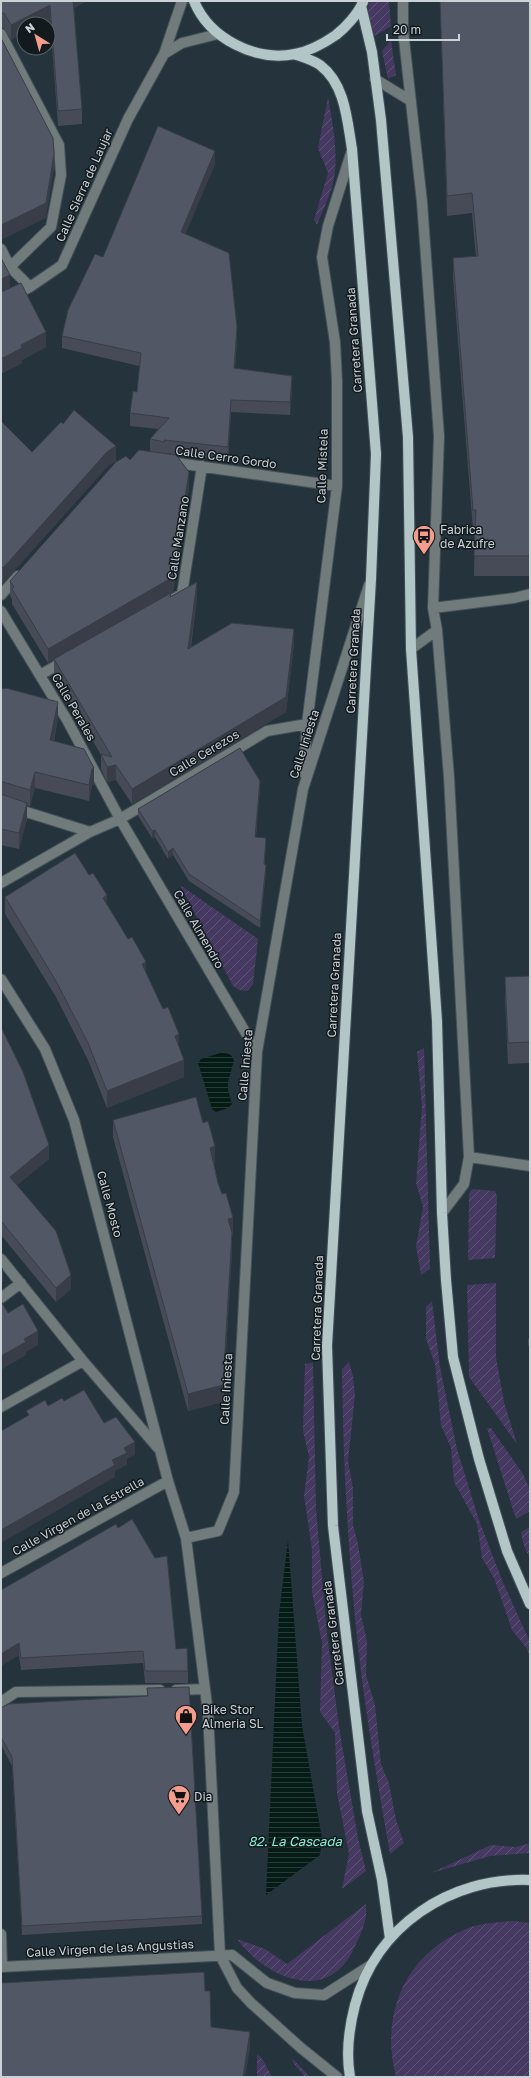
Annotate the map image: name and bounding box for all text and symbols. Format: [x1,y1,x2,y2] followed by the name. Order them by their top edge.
[16,16,56,56] north arrow
[387,16,459,42] scale bar
[22,20,37,35] text: N
[393,22,421,37] text: 20 m
[52,126,116,244] street label: Calle Sierra de Laujar
[343,287,365,393] street label: Carretera Granada
[313,428,331,504] street label: Calle Mistela
[175,442,277,472] street label: Calle Cerro Gordo
[164,495,192,581] street label: Calle Manzano
[440,522,495,551] place label: Fabrica de Azufre
[411,523,437,556] bus stop icon: Fabrica de Azufre
[343,608,363,714] street label: Carretera Granada
[49,671,99,743] street label: Calle Perales
[286,708,322,780] street label: Calle Iniesta
[166,726,242,780] street label: Calle Cerezos
[170,887,228,971] street label: Calle Almendro
[324,932,344,1038] street label: Carretera Granada
[234,1029,256,1101] street label: Calle Iniesta
[94,1169,126,1239] street label: Calle Mosto
[308,1255,326,1361] street label: Carretera Granada
[217,1353,235,1425] street label: Calle Iniesta
[9,1473,147,1559] street label: Calle Virgen de la Estrella
[319,1580,347,1686] street label: Carretera Granada
[202,1702,264,1731] place label: Bike Stor Almeria SL
[173,1703,199,1736] shop icon: Bike Stor Almeria SL
[166,1783,192,1816] supermarket icon: Dia
[194,1789,212,1804] place label: Dia
[248,1833,342,1849] water label: 82. La Cascada
[26,1936,194,1960] street label: Calle Virgen de las Angustias

